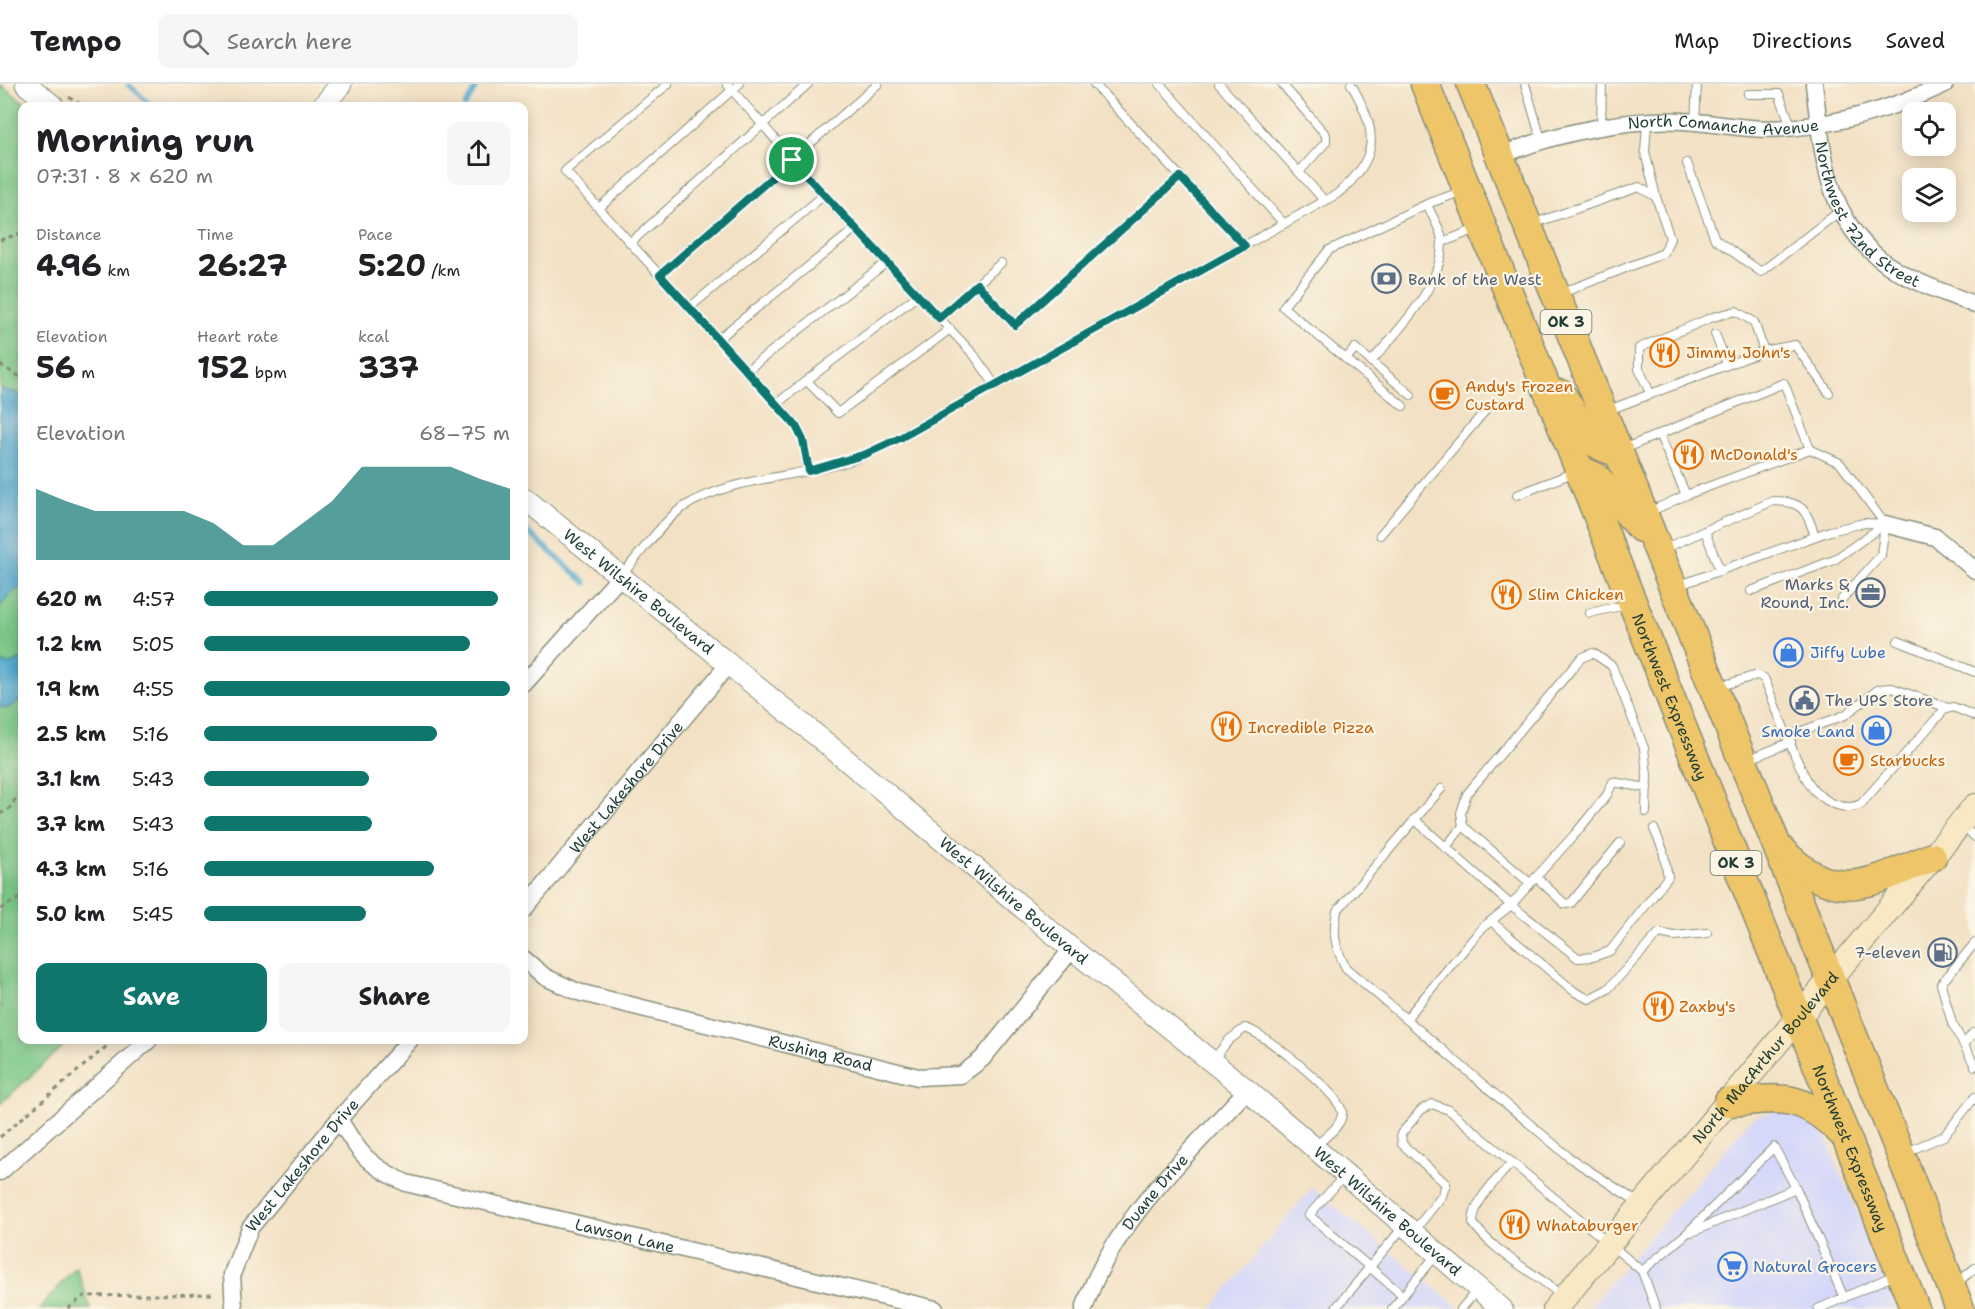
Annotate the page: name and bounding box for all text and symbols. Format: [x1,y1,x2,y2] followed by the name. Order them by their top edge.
[158,14,578,68] search box
[30,22,122,60] text: Tempo
[179,25,212,58] icon: search
[227,27,352,56] text: Search here
[1674,27,1719,55] text: Map
[1752,27,1852,55] text: Directions
[1885,27,1945,55] text: Saved
[1902,102,1956,222] map controls
[1902,102,1956,156] button: locate
[1626,110,1820,139] street label: North Comanche Avenue
[36,118,254,163] text: Morning run
[447,122,510,185] button: share
[766,134,817,185] pin
[1811,140,1924,292] street label: Northwest 72nd Street
[775,143,808,176] icon: arrive
[36,163,213,189] text: 07:31 · 8 × 620 m
[1902,168,1956,222] button: layers
[36,224,102,245] text: Distance
[197,224,234,245] text: Time
[358,224,393,245] text: Pace
[36,245,102,286] text: 4.96
[197,245,287,286] text: 26:27
[358,245,426,286] text: 5:20
[102,260,130,281] text: km
[426,260,460,281] text: /km
[1371,263,1403,295] bank icon: Bank of the West
[1408,269,1542,290] place label: Bank of the West
[1540,310,1592,334] road number: OK 3
[36,326,108,347] text: Elevation
[197,326,279,347] text: Heart rate
[358,326,389,347] text: kcal
[1649,336,1681,368] restaurant icon: Jimmy John's
[1686,342,1791,363] place label: Jimmy John's
[36,347,76,388] text: 56
[197,347,249,388] text: 152
[358,347,419,388] text: 337
[76,362,95,383] text: m
[249,362,287,383] text: bpm
[1465,376,1574,415] place label: Andy's Frozen Custard
[1428,379,1460,411] cafe icon: Andy's Frozen Custard
[36,420,126,446] text: Elevation
[419,420,510,446] text: 68–75 m
[1673,438,1705,470] restaurant icon: McDonald's
[1710,444,1798,465] place label: McDonald's
[559,524,719,659] street label: West Wilshire Boulevard
[1760,574,1850,613] place label: Marks & Round, Inc.
[1854,577,1886,609] office icon: Marks & Round, Inc.
[1491,578,1523,610] restaurant icon: Slim Chicken
[1528,584,1624,605] place label: Slim Chicken
[36,586,102,612] text: 620 m
[132,586,175,612] text: 4:57
[1627,610,1713,783] street label: Northwest Expressway
[36,631,102,657] text: 1.2 km
[132,631,174,657] text: 5:05
[1773,636,1805,668] shop icon: Jiffy Lube
[1810,642,1886,663] place label: Jiffy Lube
[36,676,99,702] text: 1.9 km
[132,676,174,702] text: 4:55
[1788,684,1820,716] public building icon: The UPS Store
[1825,690,1933,711] place label: The UPS Store
[1211,711,1243,743] restaurant icon: Incredible Pizza
[1860,715,1892,747] shop icon: Smoke Land
[564,716,688,858] street label: West Lakeshore Drive
[1248,717,1374,738] place label: Incredible Pizza
[36,721,106,747] text: 2.5 km
[132,721,169,747] text: 5:16
[1762,721,1855,742] place label: Smoke Land
[1833,744,1865,776] cafe icon: Starbucks
[1870,750,1946,771] place label: Starbucks
[36,766,100,792] text: 3.1 km
[132,766,174,792] text: 5:43
[36,811,105,837] text: 3.7 km
[132,811,174,837] text: 5:43
[935,832,1093,969] street label: West Wilshire Boulevard
[1710,851,1762,875] road number: OK 3
[36,856,106,882] text: 4.3 km
[132,856,169,882] text: 5:16
[36,901,105,927] text: 5.0 km
[132,901,173,927] text: 5:45
[1926,936,1958,968] fuel station icon: 7-eleven
[1854,942,1921,963] place label: 7-eleven
[36,963,267,1032] button: Save
[279,963,510,1032] button: Share
[1687,967,1843,1148] street label: North MacArthur Boulevard
[1642,990,1674,1022] restaurant icon: Zaxby's
[1679,996,1736,1017] place label: Zaxby's
[766,1030,875,1076] street label: Rushing Road
[1808,1061,1893,1235] street label: Northwest Expressway
[241,1094,363,1236] street label: West Lakeshore Drive
[1310,1142,1466,1280] street label: West Wilshire Boulevard
[1117,1149,1193,1234] street label: Duane Drive
[1499,1209,1531,1241] restaurant icon: Whataburger
[573,1213,677,1257] street label: Lawson Lane
[1536,1215,1639,1236] place label: Whataburger
[1716,1250,1748,1282] supermarket icon: Natural Grocers
[1753,1256,1877,1277] place label: Natural Grocers

